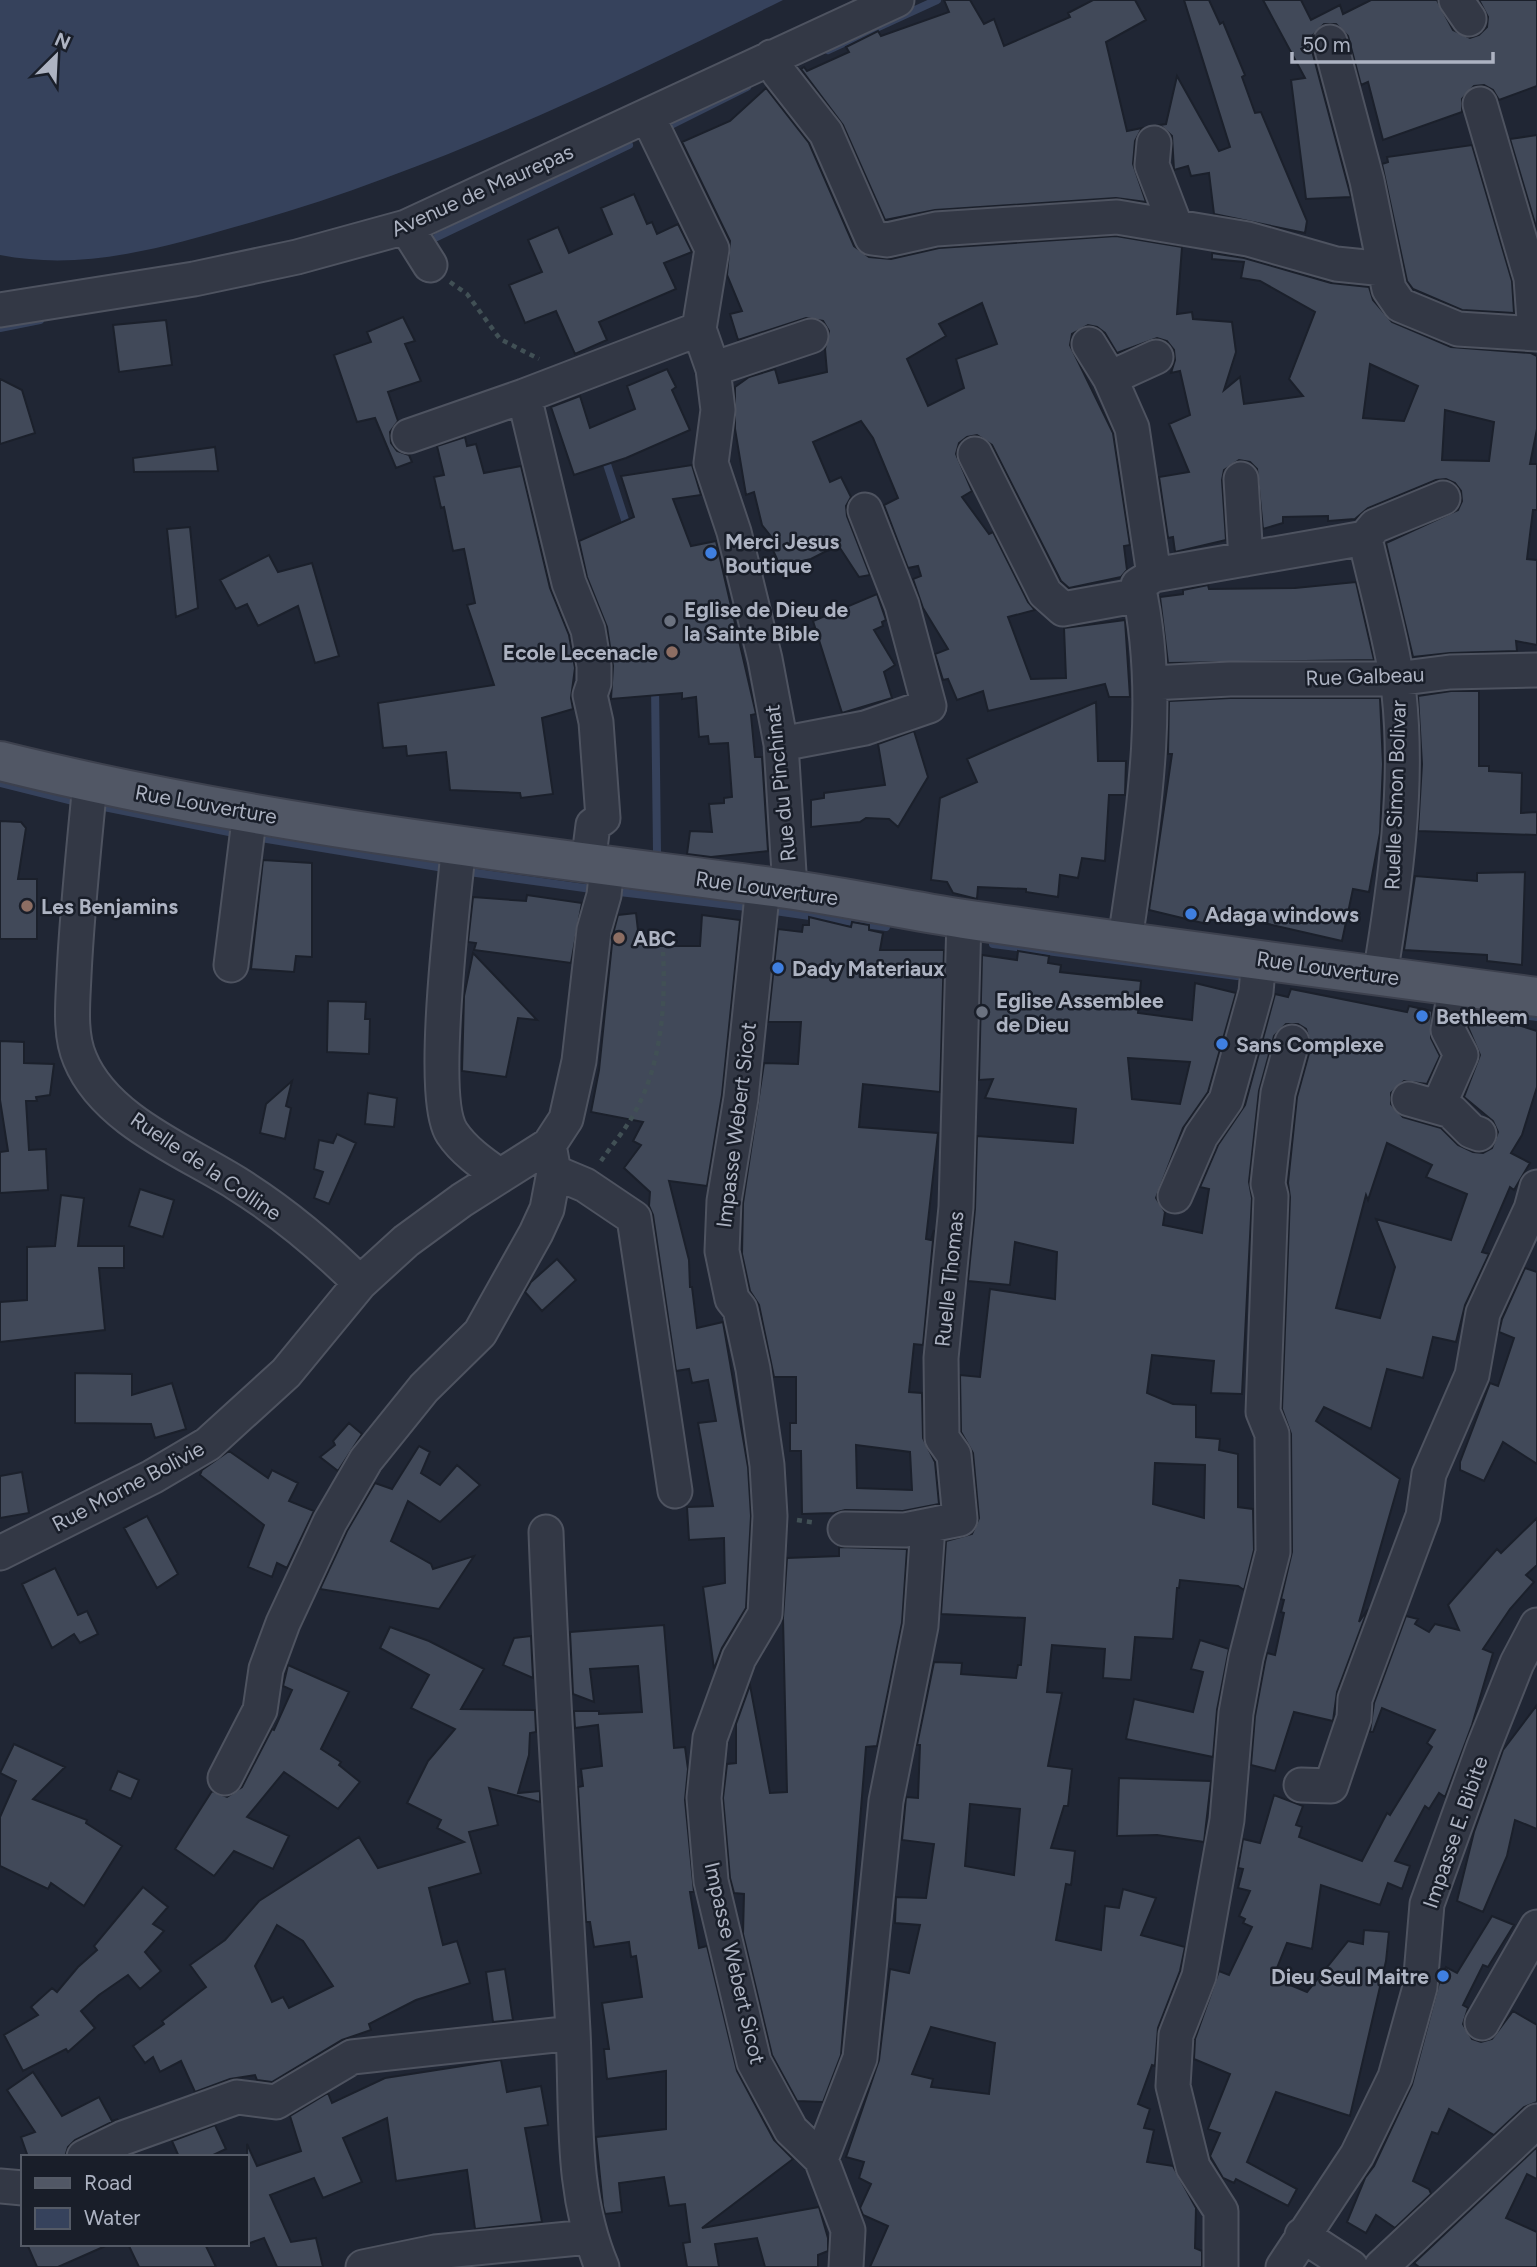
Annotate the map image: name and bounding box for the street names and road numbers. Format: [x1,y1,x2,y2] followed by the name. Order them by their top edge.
[387,139,577,241] street label: Avenue de Maurepas
[1305,661,1425,691] street label: Rue Galbeau
[1379,700,1411,890] street label: Ruelle Simon Bolivar
[759,703,801,863] street label: Rue du Pinchinat
[133,779,279,829] street label: Rue Louverture
[694,866,840,910] street label: Rue Louverture
[1255,946,1401,990] street label: Rue Louverture
[711,1021,761,1229] street label: Impasse Webert Sicot
[126,1106,286,1226] street label: Ruelle de la Colline
[929,1210,969,1348] street label: Ruelle Thomas
[48,1435,208,1537] street label: Rue Morne Bolivie
[1417,1753,1493,1911] street label: Impasse E. Bibite
[700,1859,770,2067] street label: Impasse Webert Sicot

